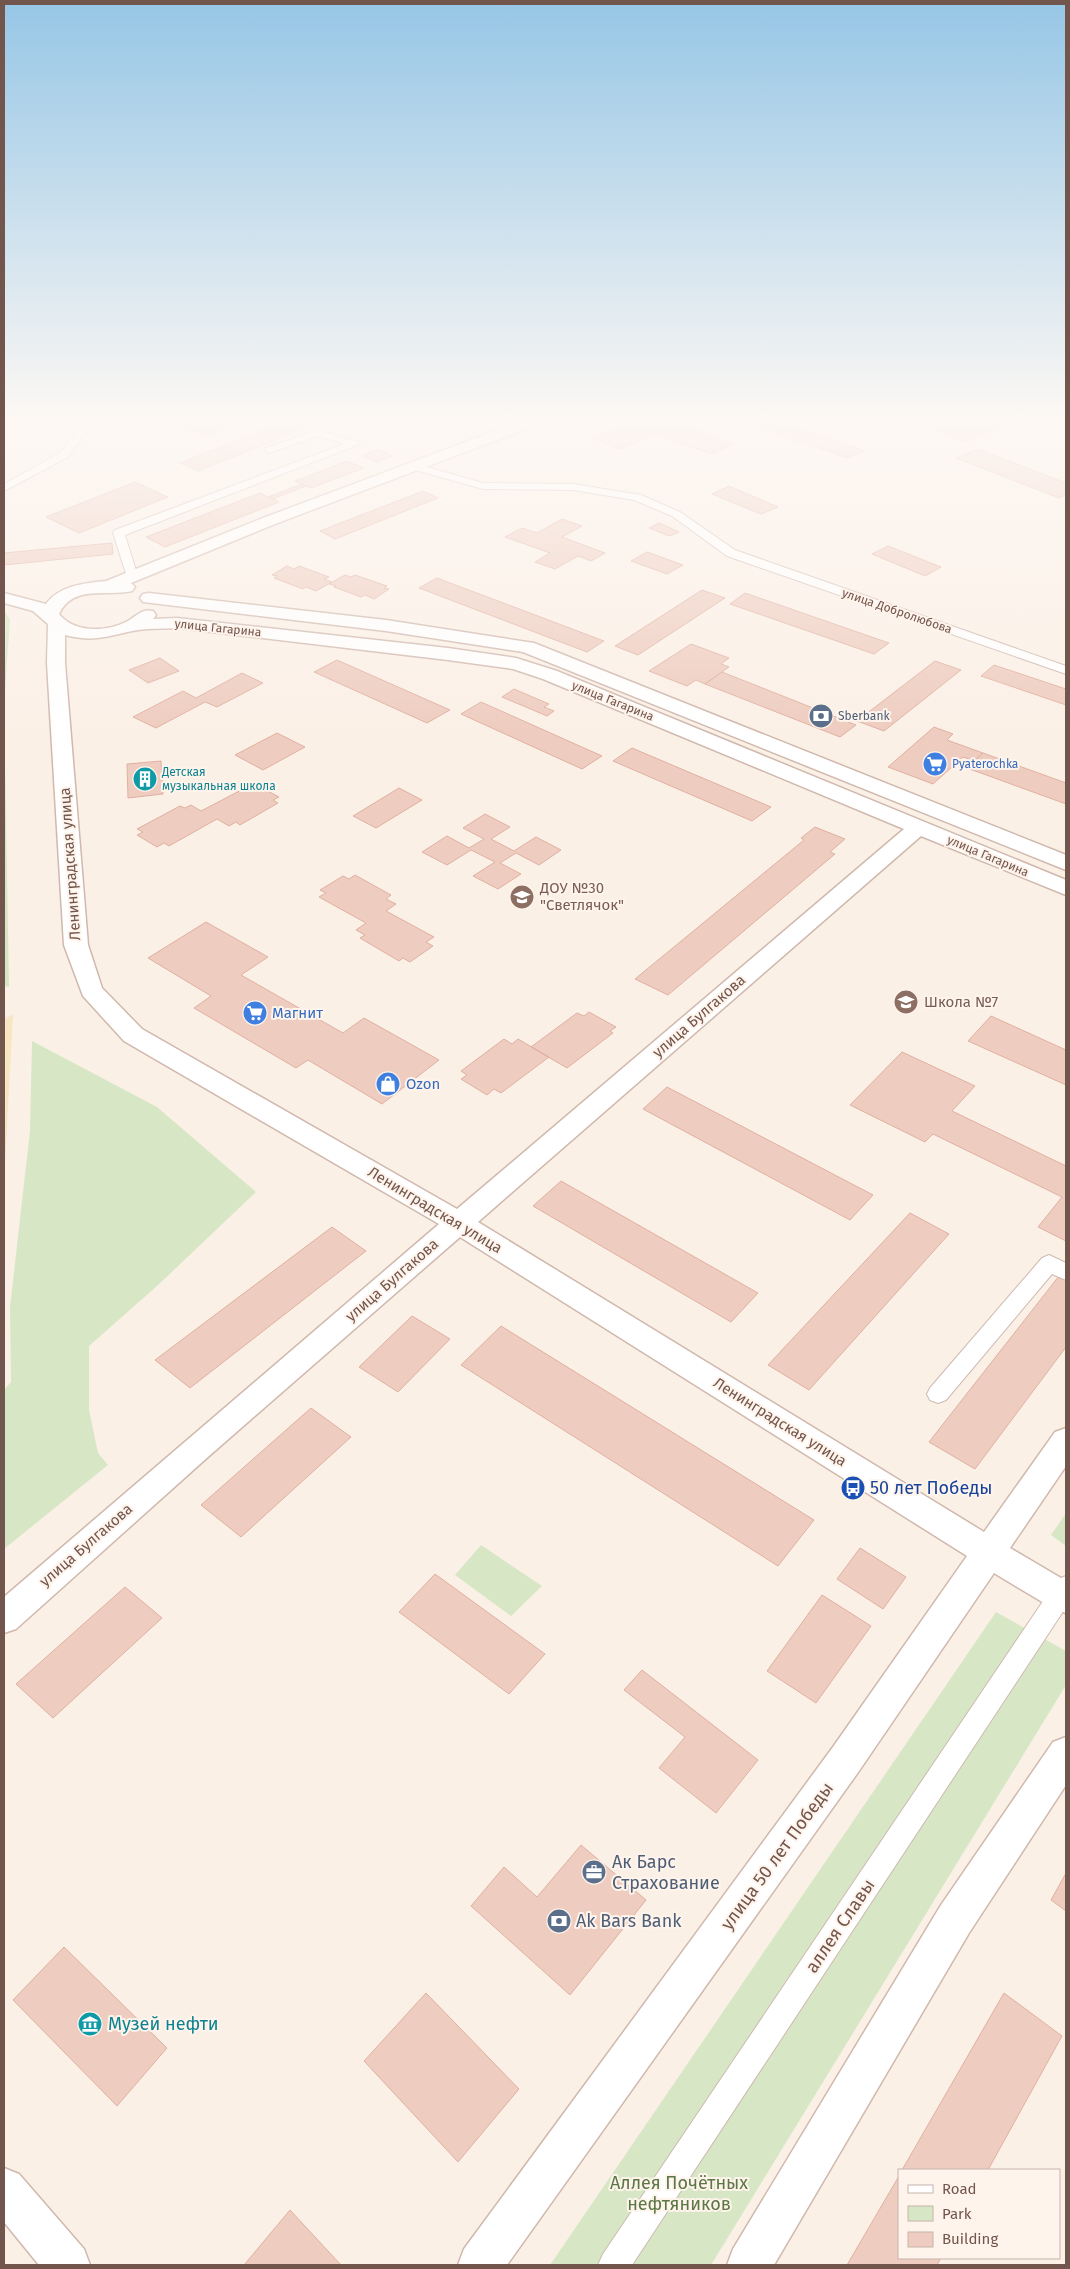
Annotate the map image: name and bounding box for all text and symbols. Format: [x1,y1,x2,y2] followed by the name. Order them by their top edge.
[840,586,954,636] street label: улица Добролюбова
[174,616,262,640] street label: улица Гагарина
[570,678,656,724] street label: улица Гагарина
[808,703,834,729] bank icon: Sberbank
[838,709,890,723] place label: Sberbank
[922,751,948,777] supermarket icon: Pyaterochka
[952,757,1018,771] place label: Pyaterochka
[161,765,276,793] place label: Детская музыкальная школа
[132,766,158,792] building icon: Детская музыкальная школа
[56,787,84,941] street label: Ленинградская улица
[945,833,1031,879] street label: улица Гагарина
[539,879,624,914] place label: ДОУ №30 "Светлячок"
[509,884,535,910] school or university icon: ДОУ №30 "Светлячок"
[649,971,749,1061] street label: улица Булгакова
[893,989,919,1015] school or university icon: Школа №7
[924,993,999,1011] place label: Школа №7
[242,1000,268,1026] supermarket icon: Магнит
[272,1004,323,1022] place label: Магнит
[375,1071,401,1097] shop icon: Ozon
[406,1075,440,1093] place label: Ozon
[365,1163,505,1257] street label: Ленинградская улица
[342,1235,442,1325] street label: улица Булгакова
[710,1374,850,1470] street label: Ленинградская улица
[840,1475,866,1501] bus stop icon: 50 лет Победы
[870,1477,992,1499] place label: 50 лет Победы
[36,1500,136,1590] street label: улица Булгакова
[716,1778,838,1934] street label: улица 50 лет Победы
[612,1851,720,1894] place label: Ак Барс Страхование
[581,1859,607,1885] office icon: Ак Барс Страхование
[801,1875,879,1977] street label: аллея Славы
[546,1908,572,1934] bank icon: Ak Bars Bank
[576,1910,682,1932] place label: Ak Bars Bank
[77,2011,103,2037] museum icon: Музей нефти
[108,2013,219,2035] place label: Музей нефти
[898,2169,1060,2259] legend
[610,2172,748,2215] park label: Аллея Почётных нефтяников
[942,2180,977,2198] text: Road
[942,2205,972,2223] text: Park
[942,2230,998,2248] text: Building

